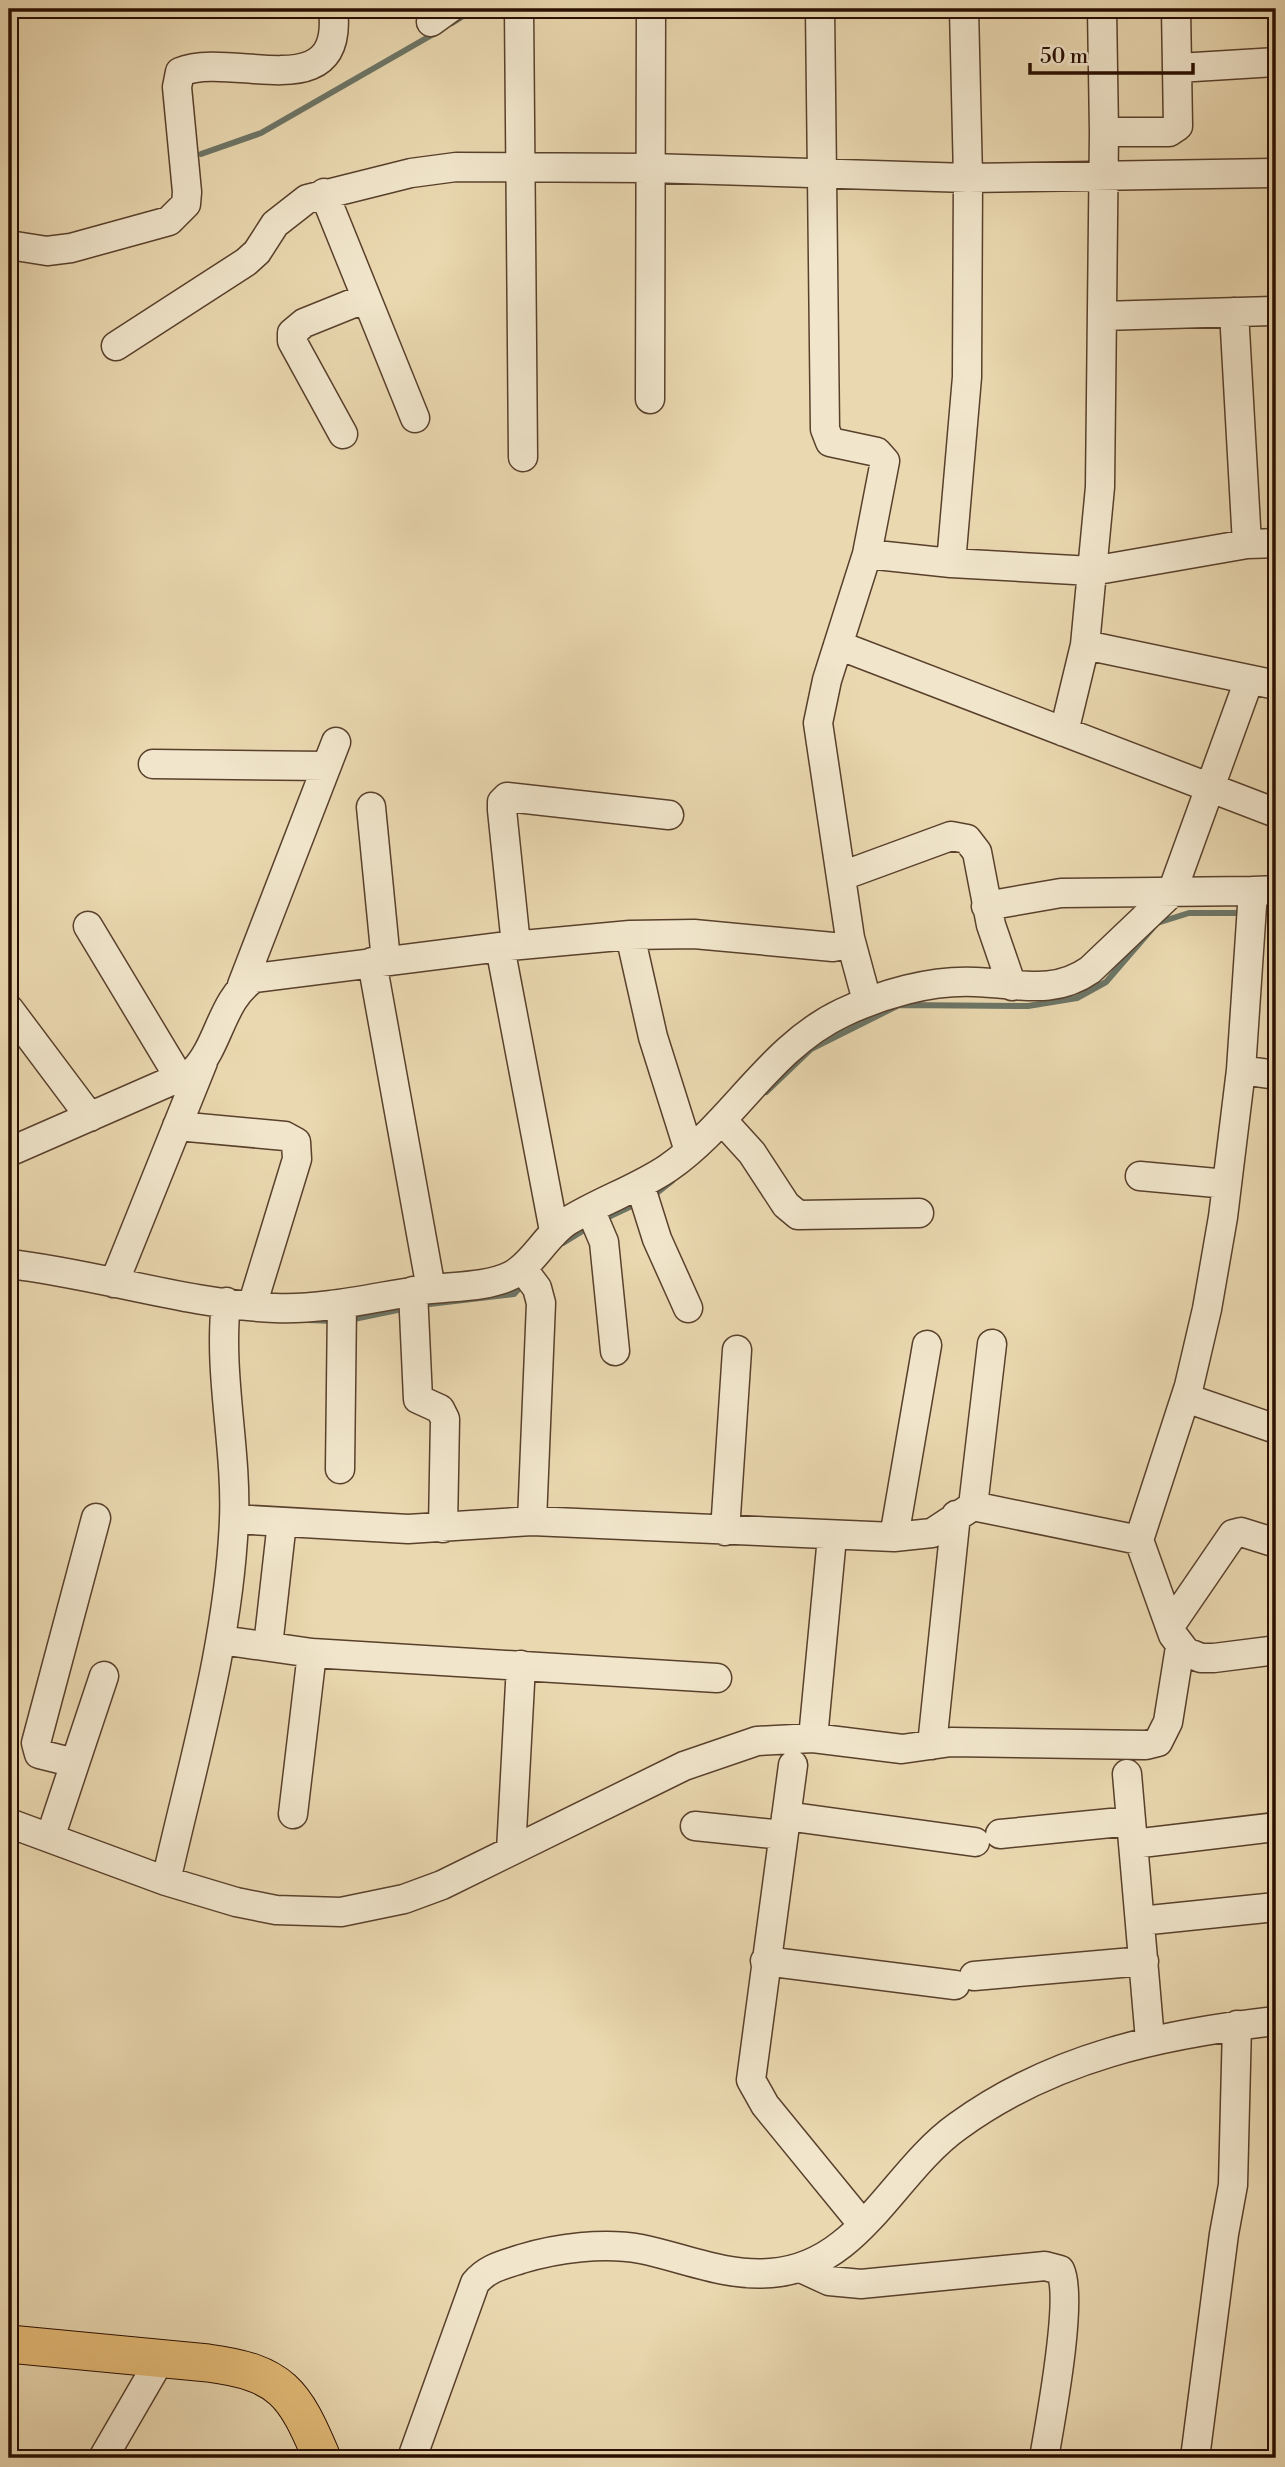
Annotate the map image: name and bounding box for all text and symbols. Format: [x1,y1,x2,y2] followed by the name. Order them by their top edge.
[1030,32,1192,76] scale bar
[1040,44,1088,70] text: 50 m

